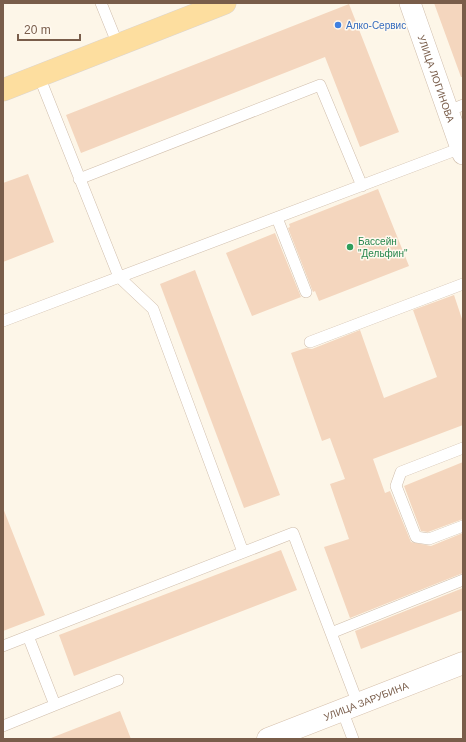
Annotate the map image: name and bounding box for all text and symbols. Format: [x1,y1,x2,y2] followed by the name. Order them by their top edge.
[18,16,80,42] scale bar
[333,20,343,30] marker: Алко-Сервис
[346,20,406,31] place label: Алко-Сервис
[24,23,51,37] text: 20 m
[416,33,457,124] street label: УЛИЦА ЛОГИНОВА
[358,236,408,259] place label: Бассейн "Дельфин"
[345,242,355,252] marker: Бассейн "Дельфин"
[322,679,410,722] street label: УЛИЦА ЗАРУБИНА

